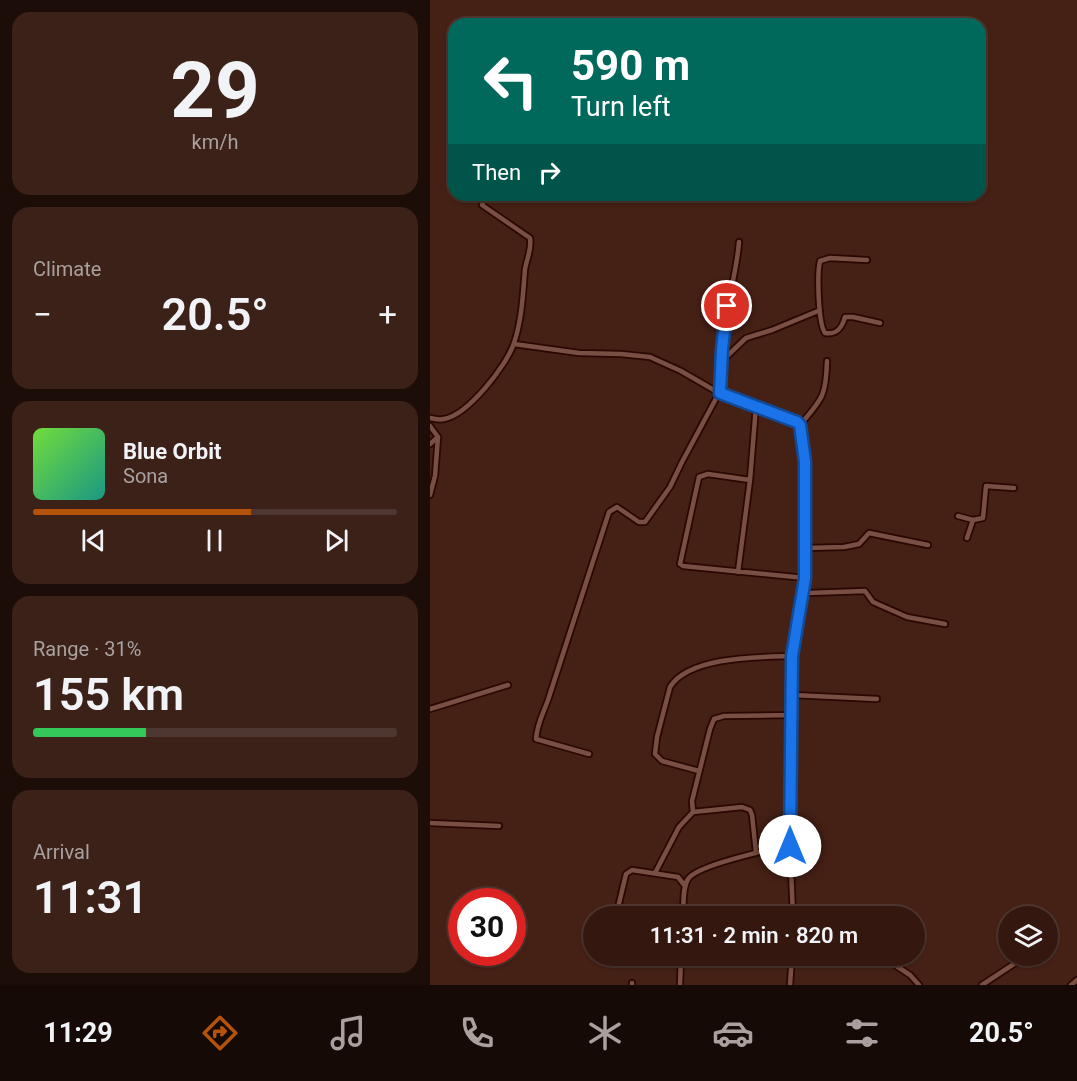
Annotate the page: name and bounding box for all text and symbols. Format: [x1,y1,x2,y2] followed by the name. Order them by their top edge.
[571,41,690,90] text: 590 m
[472,42,550,120] icon: left
[170,45,260,136] text: 29
[571,91,671,123] text: Turn left
[192,130,238,154] text: km/h
[533,156,566,189] icon: right
[472,160,521,185] text: Then
[33,257,101,281] text: Climate
[701,280,752,331] pin
[161,288,269,341] text: 20.5°
[710,289,743,322] icon: arrive
[33,295,52,334] text: −
[378,295,397,334] text: +
[123,439,221,464] text: Blue Orbit
[123,464,168,488] text: Sona
[77,524,110,557] icon: previous
[198,524,231,557] icon: pause
[320,524,353,557] icon: next
[33,637,141,661] text: Range · 31%
[33,668,184,721] text: 155 km
[758,814,822,878] position arrow
[33,840,90,864] text: Arrival
[33,871,148,924] text: 11:31
[448,888,526,966] speed limit sign: 30
[998,906,1058,966] map controls
[998,906,1058,966] button: layers
[650,923,858,948] text: 11:31 · 2 min · 820 m
[199,1012,241,1054] icon: directions
[327,1012,369,1054] icon: music
[456,1012,498,1054] icon: phone
[584,1012,626,1054] icon: climate
[712,1012,754,1054] icon: car
[841,1012,883,1054] icon: filters
[43,1017,113,1049] text: 11:29
[969,1017,1034,1049] text: 20.5°

